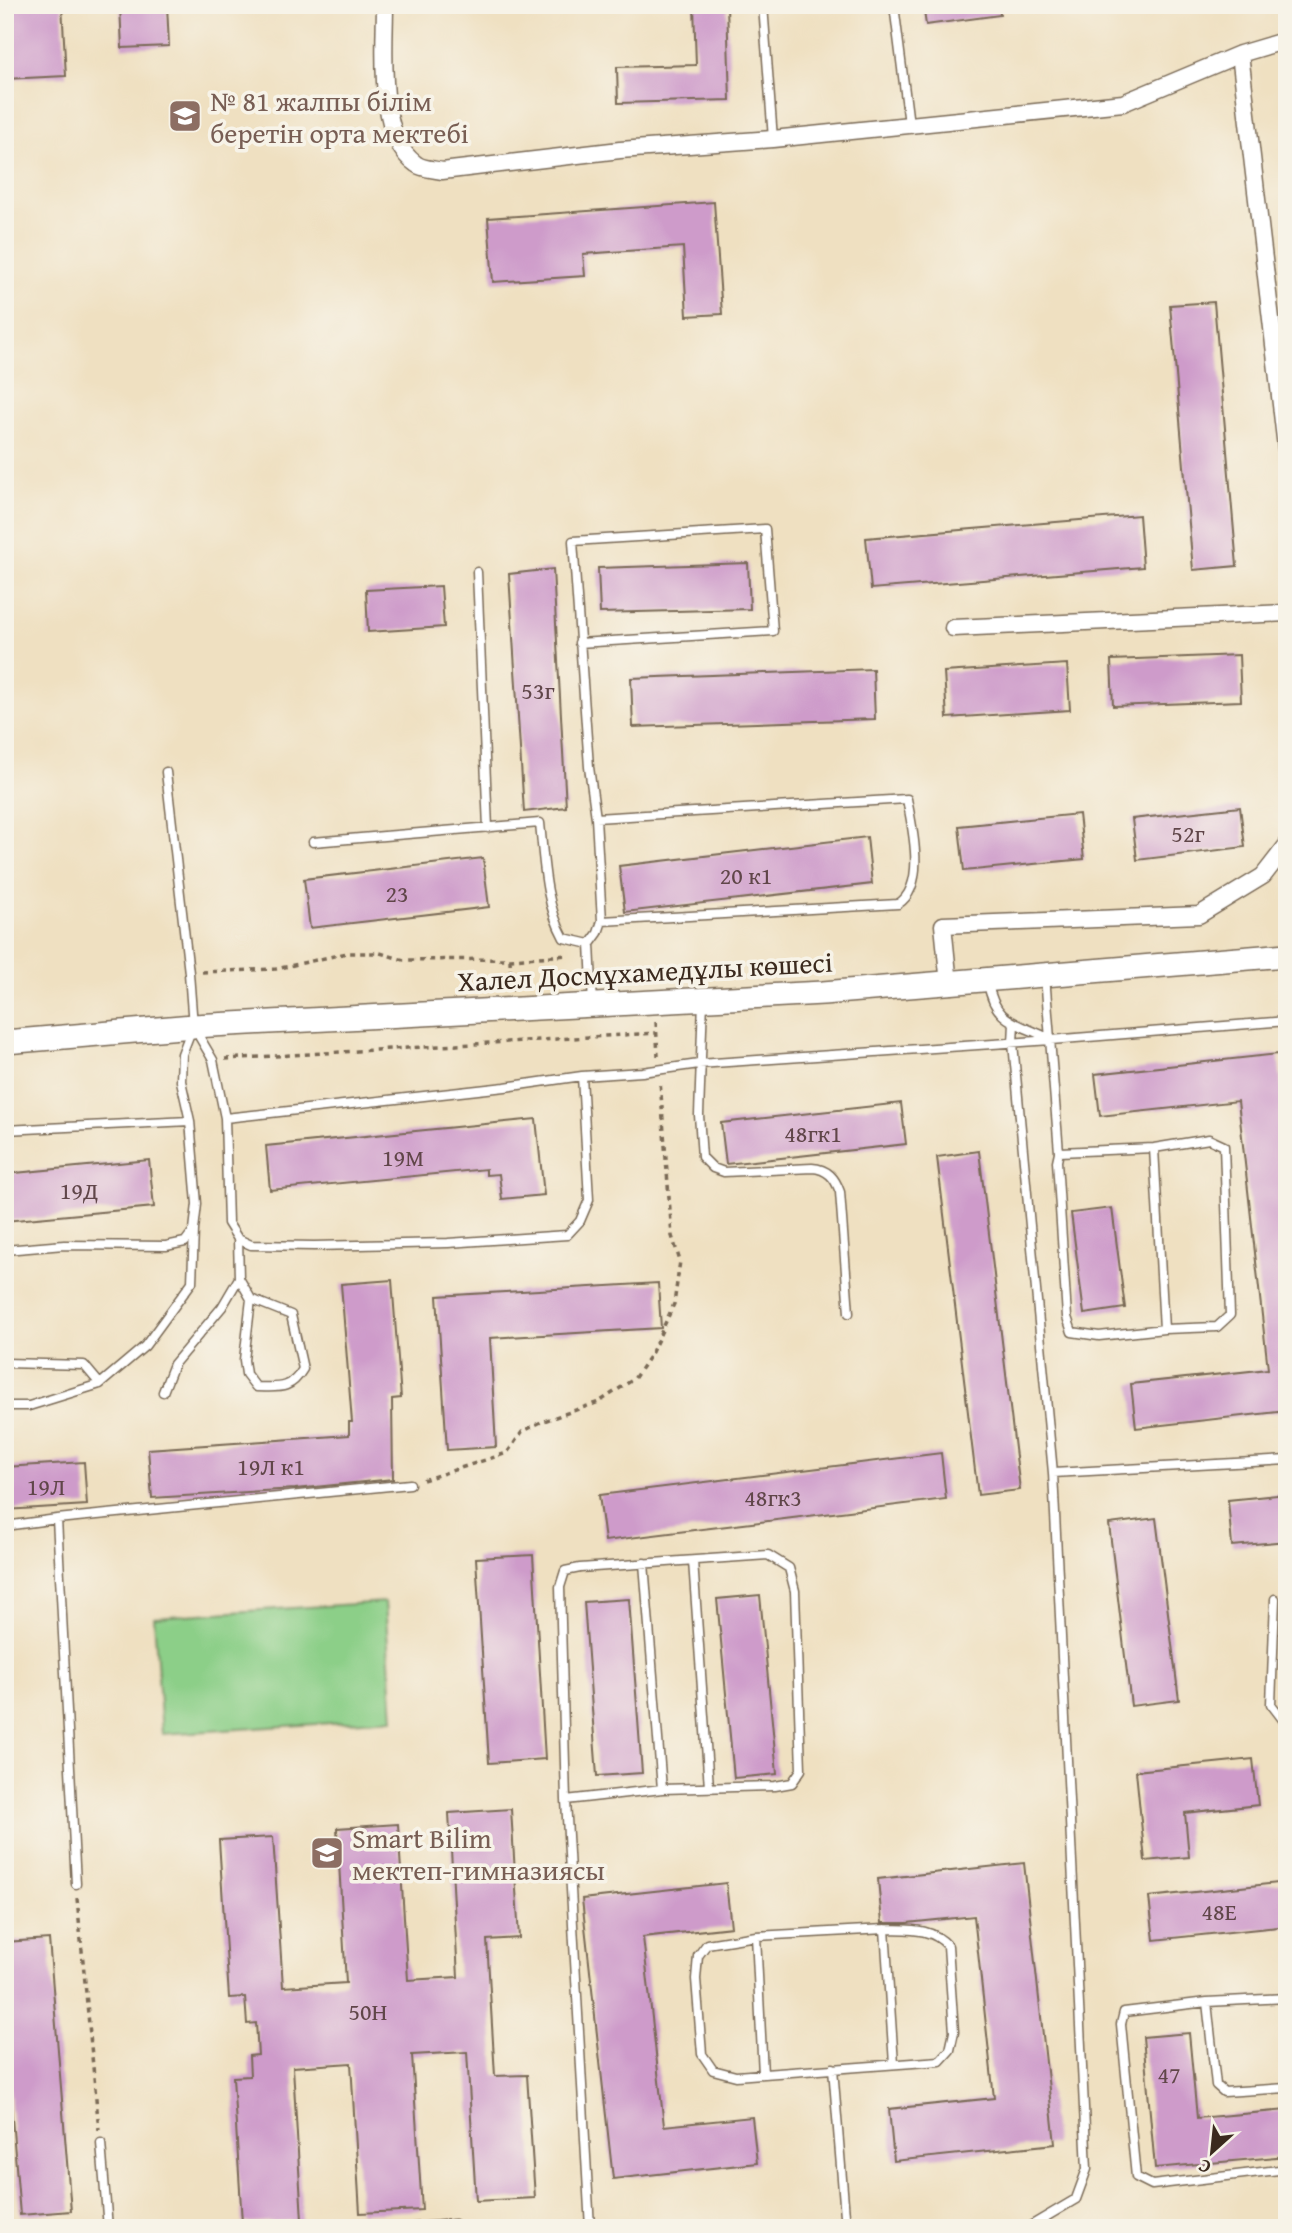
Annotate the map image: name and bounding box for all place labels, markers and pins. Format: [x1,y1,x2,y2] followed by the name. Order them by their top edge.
[210,80,469,153] place label: № 81 жалпы білім беретін орта мектебі
[166,97,204,135] school or university icon: № 81 жалпы білім беретін орта мектебі
[352,1817,605,1890] place label: Smart Bilim мектеп-гимназиясы
[308,1834,346,1872] school or university icon: Smart Bilim мектеп-гимназиясы

